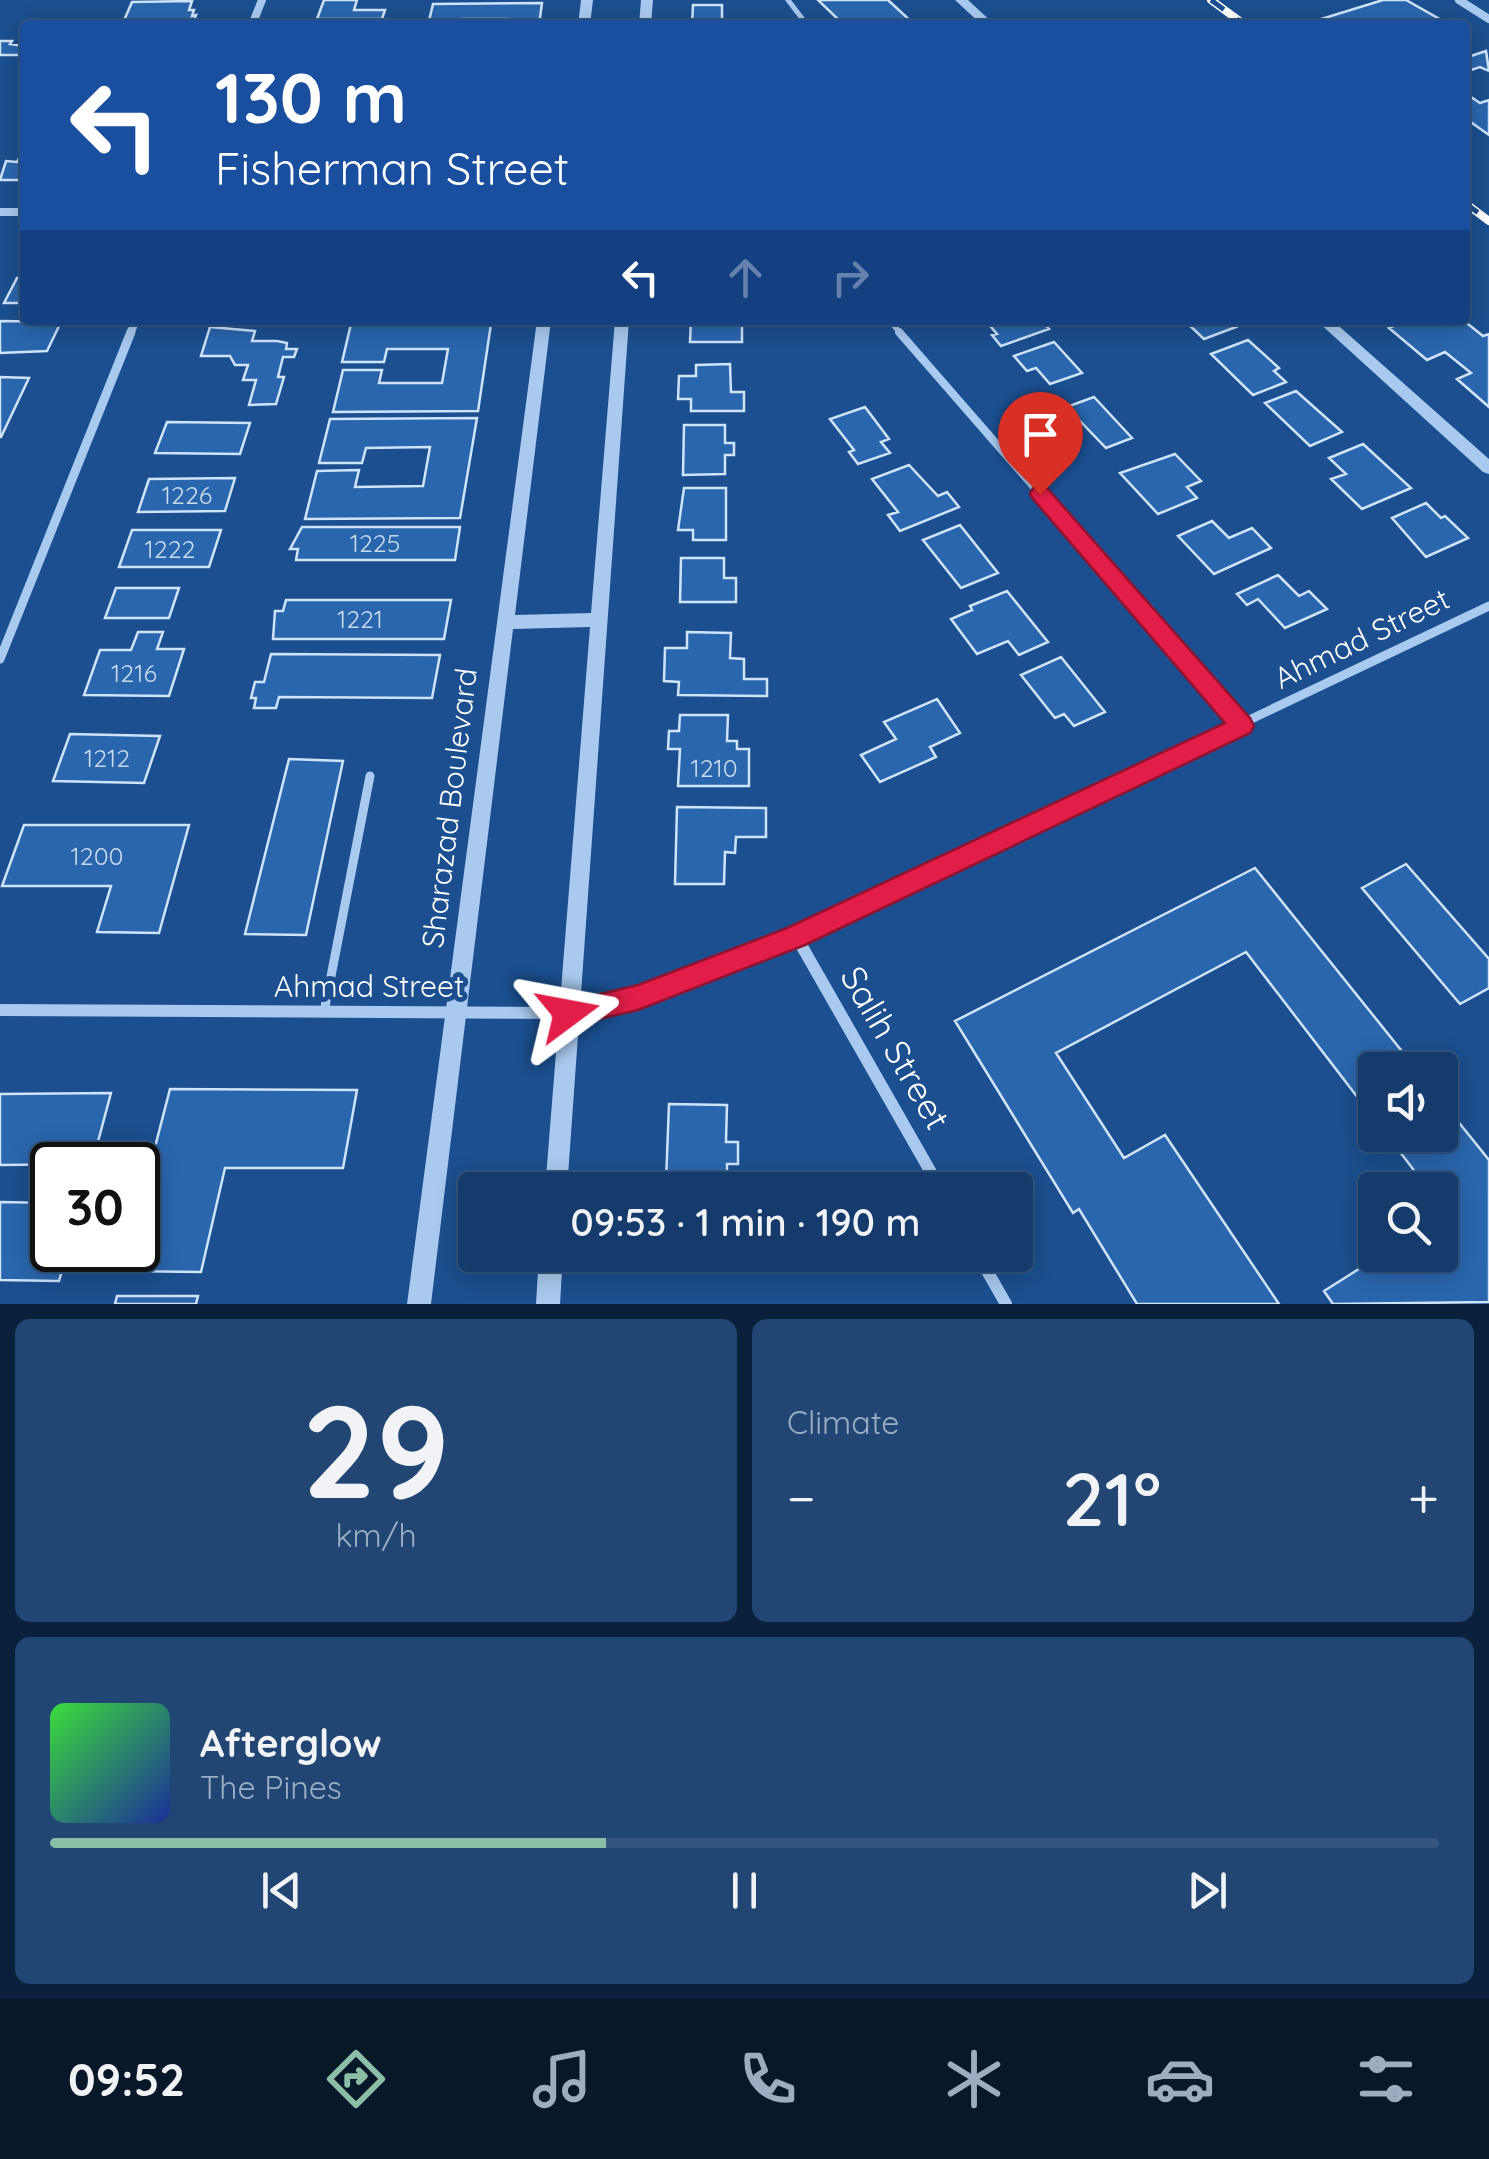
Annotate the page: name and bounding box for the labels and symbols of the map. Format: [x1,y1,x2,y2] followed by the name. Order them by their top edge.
[998,392,1083,495] pin
[162,479,212,510] house number: 1226
[350,527,400,558] house number: 1225
[145,533,195,564] house number: 1222
[1268,579,1455,697] street label: Ahmad Street
[337,603,383,634] house number: 1221
[111,657,157,688] house number: 1216
[413,666,485,950] street label: Sharazad Boulevard
[84,742,130,773] house number: 1212
[690,752,738,783] house number: 1210
[71,840,123,871] house number: 1200
[831,958,960,1137] street label: Salih Street
[516,961,620,1065] position arrow
[274,967,464,1005] street label: Ahmad Street
[30,1142,160,1272] speed limit sign: 30

